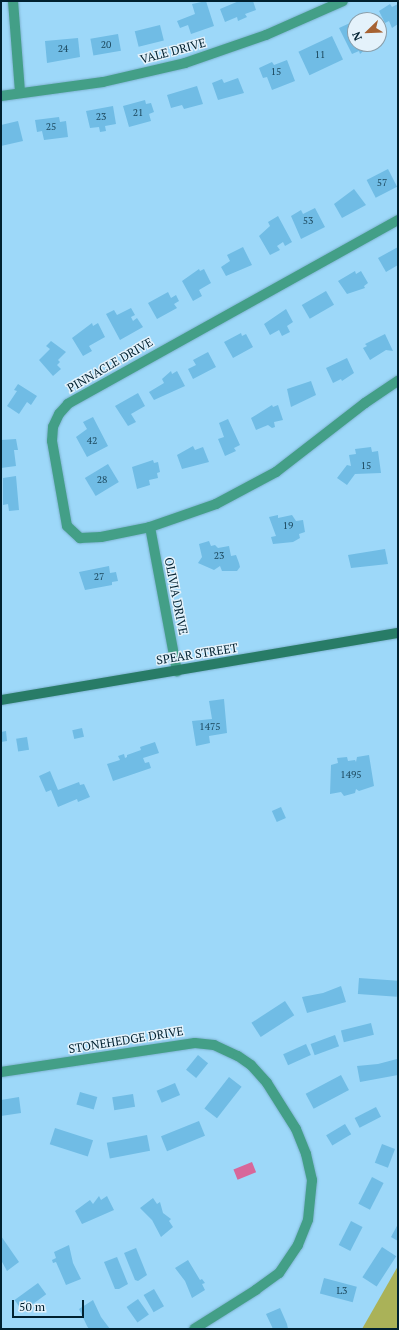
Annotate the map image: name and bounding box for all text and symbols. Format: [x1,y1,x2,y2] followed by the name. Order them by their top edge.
[347,12,387,52] north arrow
[349,30,365,43] text: N
[139,35,207,67] street label: VALE DRIVE
[101,39,111,51] house number: 20
[58,43,68,55] house number: 24
[315,49,325,61] house number: 11
[271,66,281,78] house number: 15
[133,107,143,119] house number: 21
[96,111,106,123] house number: 23
[46,121,56,133] house number: 25
[377,177,387,189] house number: 57
[303,215,313,227] house number: 53
[65,335,155,395] street label: PINNACLE DRIVE
[87,435,97,447] house number: 42
[361,460,371,472] house number: 15
[97,474,107,486] house number: 28
[283,520,293,532] house number: 19
[214,550,224,562] house number: 23
[161,556,191,636] street label: OLIVIA DRIVE
[94,571,104,583] house number: 27
[155,640,239,668] street label: SPEAR STREET
[199,721,221,733] house number: 1475
[340,769,362,781] house number: 1495
[68,1024,184,1056] street label: STONEHEDGE DRIVE
[337,1285,347,1297] house number: L3
[14,1292,86,1318] scale bar
[19,1299,45,1314] text: 50 m

